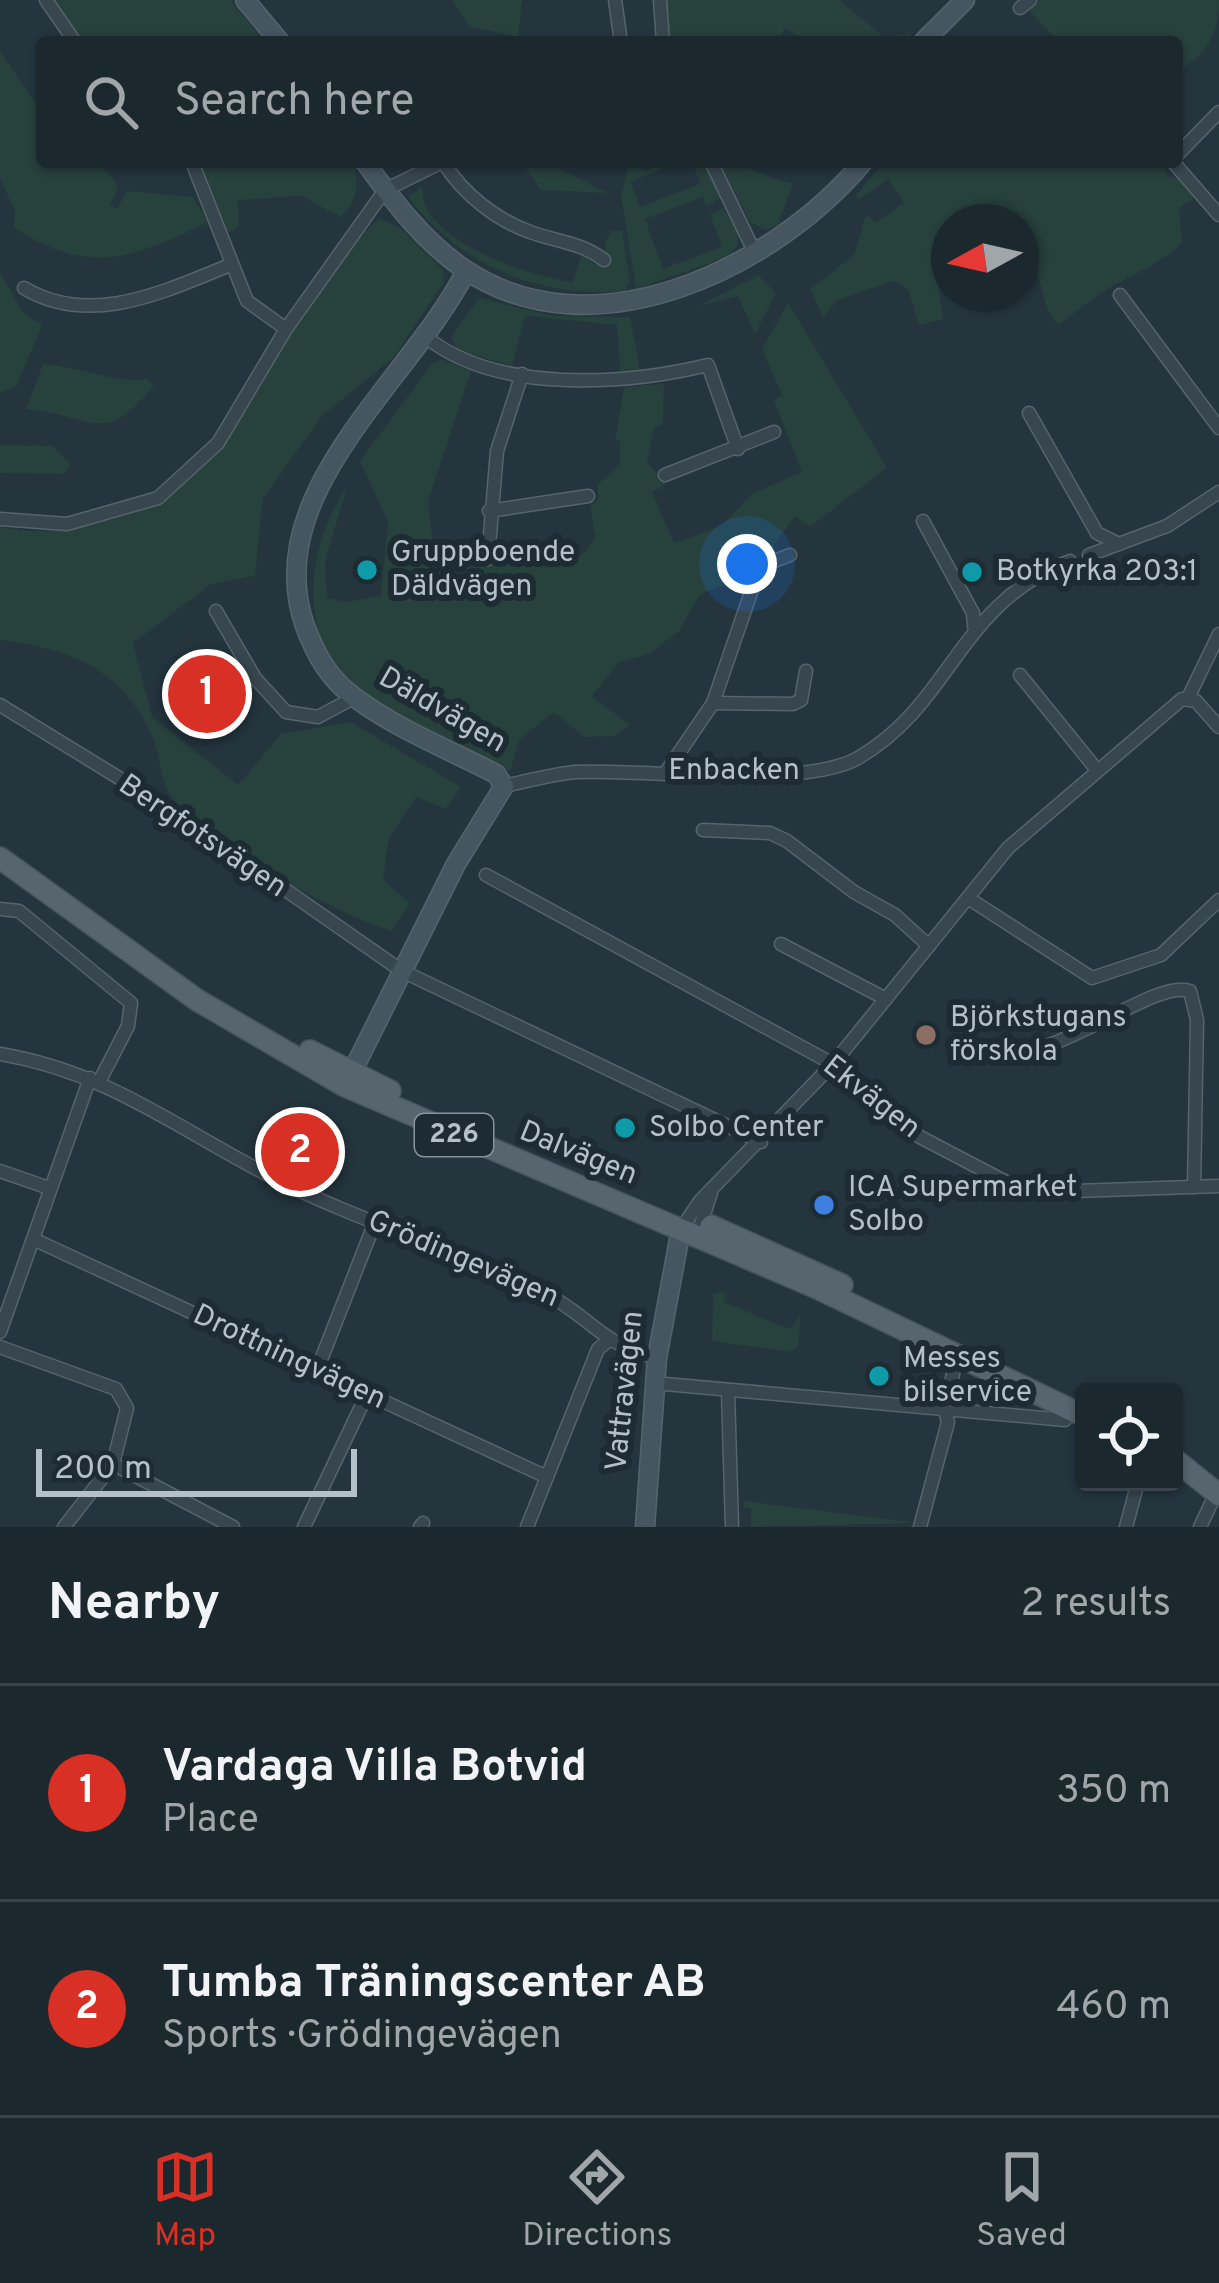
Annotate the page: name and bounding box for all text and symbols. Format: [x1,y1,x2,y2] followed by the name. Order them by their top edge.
[36,36,1183,168] search box
[78,69,144,135] icon: search
[174,74,414,131] text: Search here
[931,204,1039,312] north arrow
[717,534,777,594] your location
[391,535,575,606] place label: Gruppboende Däldvägen
[996,554,1198,591] place label: Botkyrka 203:1
[354,557,380,583] marker: Gruppboende Däldvägen
[959,559,985,585] marker: Botkyrka 203:1
[168,649,246,739] pin: 1
[372,660,512,762] street label: Däldvägen
[668,753,800,790] street label: Enbacken
[111,767,293,907] street label: Bergfotsvägen
[950,1000,1127,1071] place label: Björkstugans förskola
[913,1022,939,1048] marker: Björkstugans förskola
[815,1048,927,1148] street label: Ekvägen
[261,1107,339,1197] pin: 2
[649,1110,824,1147] place label: Solbo Center
[415,1114,493,1156] road number: 226
[514,1114,642,1194] street label: Dalvägen
[612,1115,638,1141] marker: Solbo Center
[848,1170,1077,1241] place label: ICA Supermarket Solbo
[811,1192,837,1218] marker: ICA Supermarket Solbo
[362,1203,564,1317] street label: Grödingevägen
[187,1297,391,1419] street label: Drottningvägen
[599,1309,653,1473] street label: Vattravägen
[903,1341,1032,1412] place label: Messes bilservice
[866,1363,892,1389] marker: Messes bilservice
[1075,1383,1183,1491] map controls
[1075,1383,1183,1491] button: locate
[36,1443,357,1496] scale bar
[54,1449,152,1491] text: 200 m
[48,1573,220,1638] text: Nearby
[1020,1581,1171,1630] text: 2 results
[162,1740,587,1797] text: Vardaga Villa Botvid
[79,1768,95,1817] text: 1
[1056,1768,1171,1817] text: 350 m
[162,1797,259,1846] text: Place
[162,1956,705,2013] text: Tumba Träningscenter AB
[75,1984,99,2033] text: 2
[1056,1984,1171,2033] text: 460 m
[162,2013,562,2062] text: Sports · Grödingevägen
[152,2144,218,2258] tab: Map
[522,2144,672,2258] tab: Directions
[976,2144,1067,2258] tab: Saved

